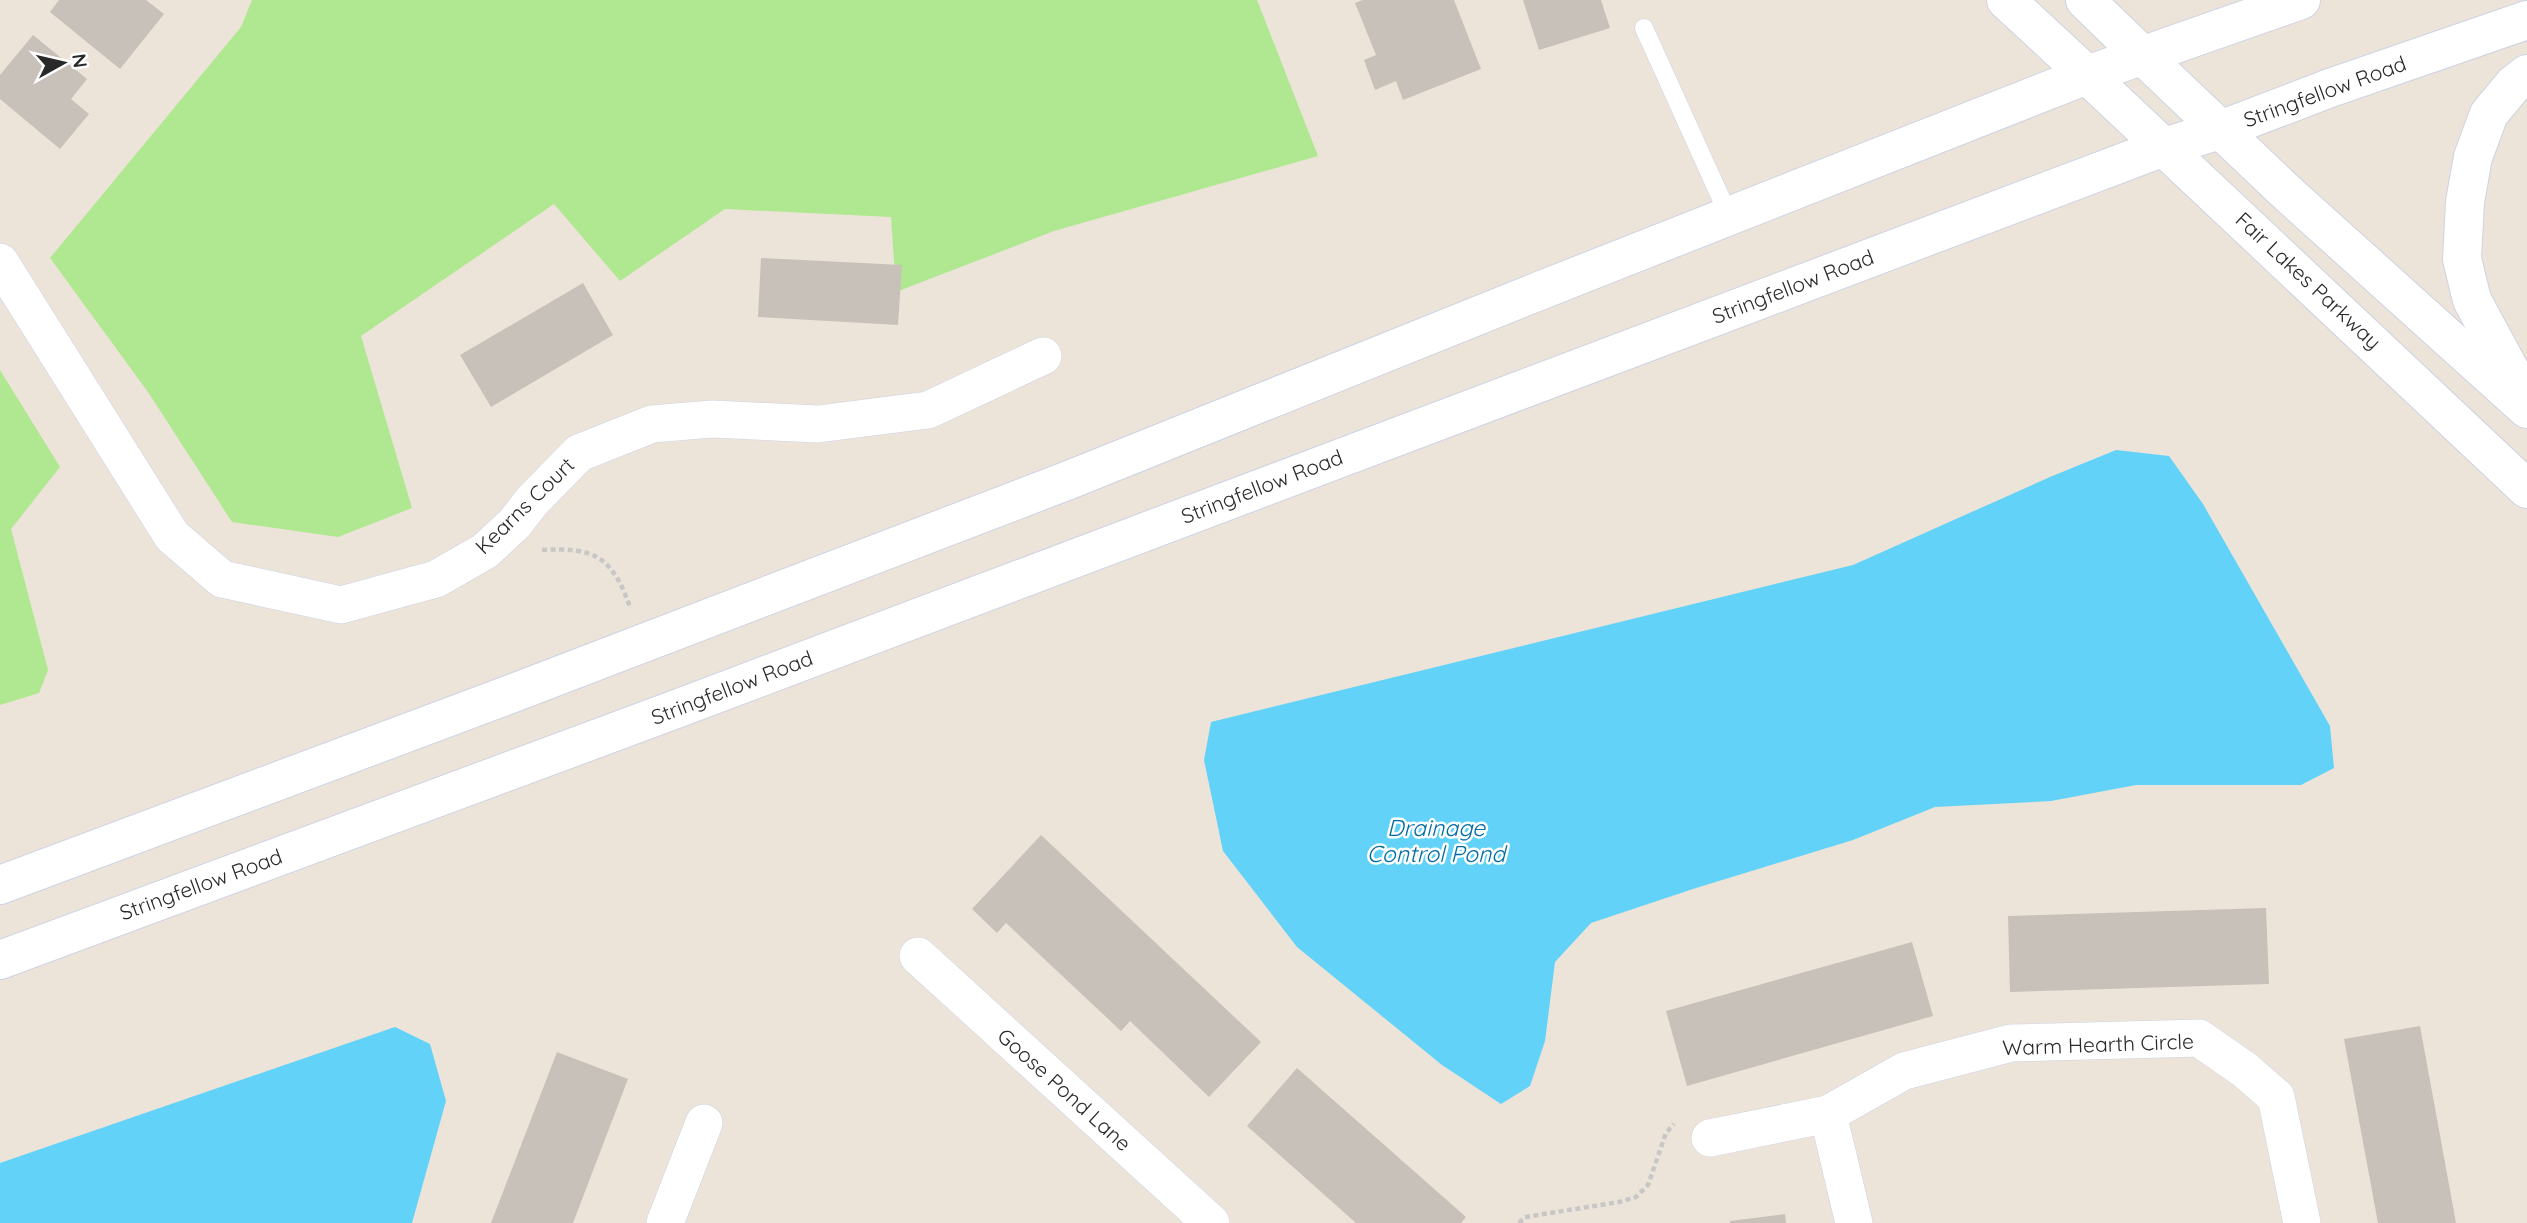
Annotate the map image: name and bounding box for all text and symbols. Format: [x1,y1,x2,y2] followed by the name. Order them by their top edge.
[28,28,98,98] north arrow
[2240,50,2410,133] street label: Stringfellow Road
[67,52,93,69] text: N
[2230,206,2387,354] street label: Fair Lakes Parkway
[1708,243,1877,329] street label: Stringfellow Road
[1177,443,1346,529] street label: Stringfellow Road
[469,452,579,559] street label: Kearns Court
[647,644,816,730] street label: Stringfellow Road
[1367,813,1508,868] water label: Drainage Control Pond
[116,843,286,926] street label: Stringfellow Road
[992,1022,1137,1156] street label: Goose Pond Lane
[2002,1028,2194,1060] street label: Warm Hearth Circle

